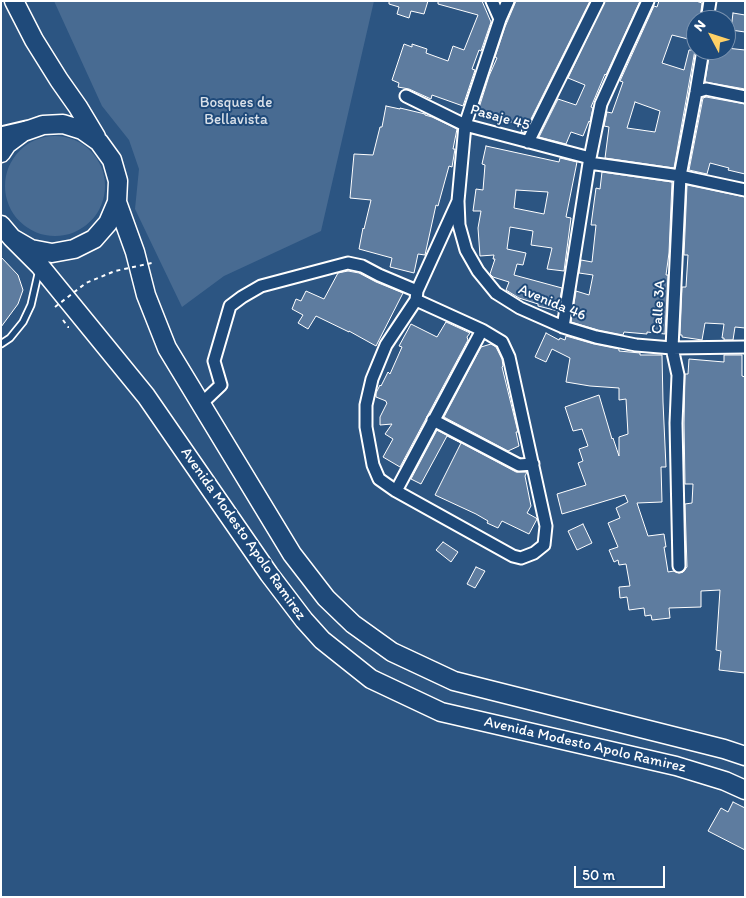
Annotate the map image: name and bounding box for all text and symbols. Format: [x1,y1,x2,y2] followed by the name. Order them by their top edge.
[686,10,736,60] north arrow
[690,17,709,35] text: N
[200,94,272,129] park label: Bosques de Bellavista
[468,101,532,135] street label: Pasaje 45
[649,279,669,335] street label: Calle 3A
[516,281,588,325] street label: Avenida 46
[176,444,310,624] street label: Avenida Modesto Apolo Ramirez
[482,713,688,777] street label: Avenida Modesto Apolo Ramirez
[576,856,667,888] scale bar
[582,866,615,884] text: 50 m

